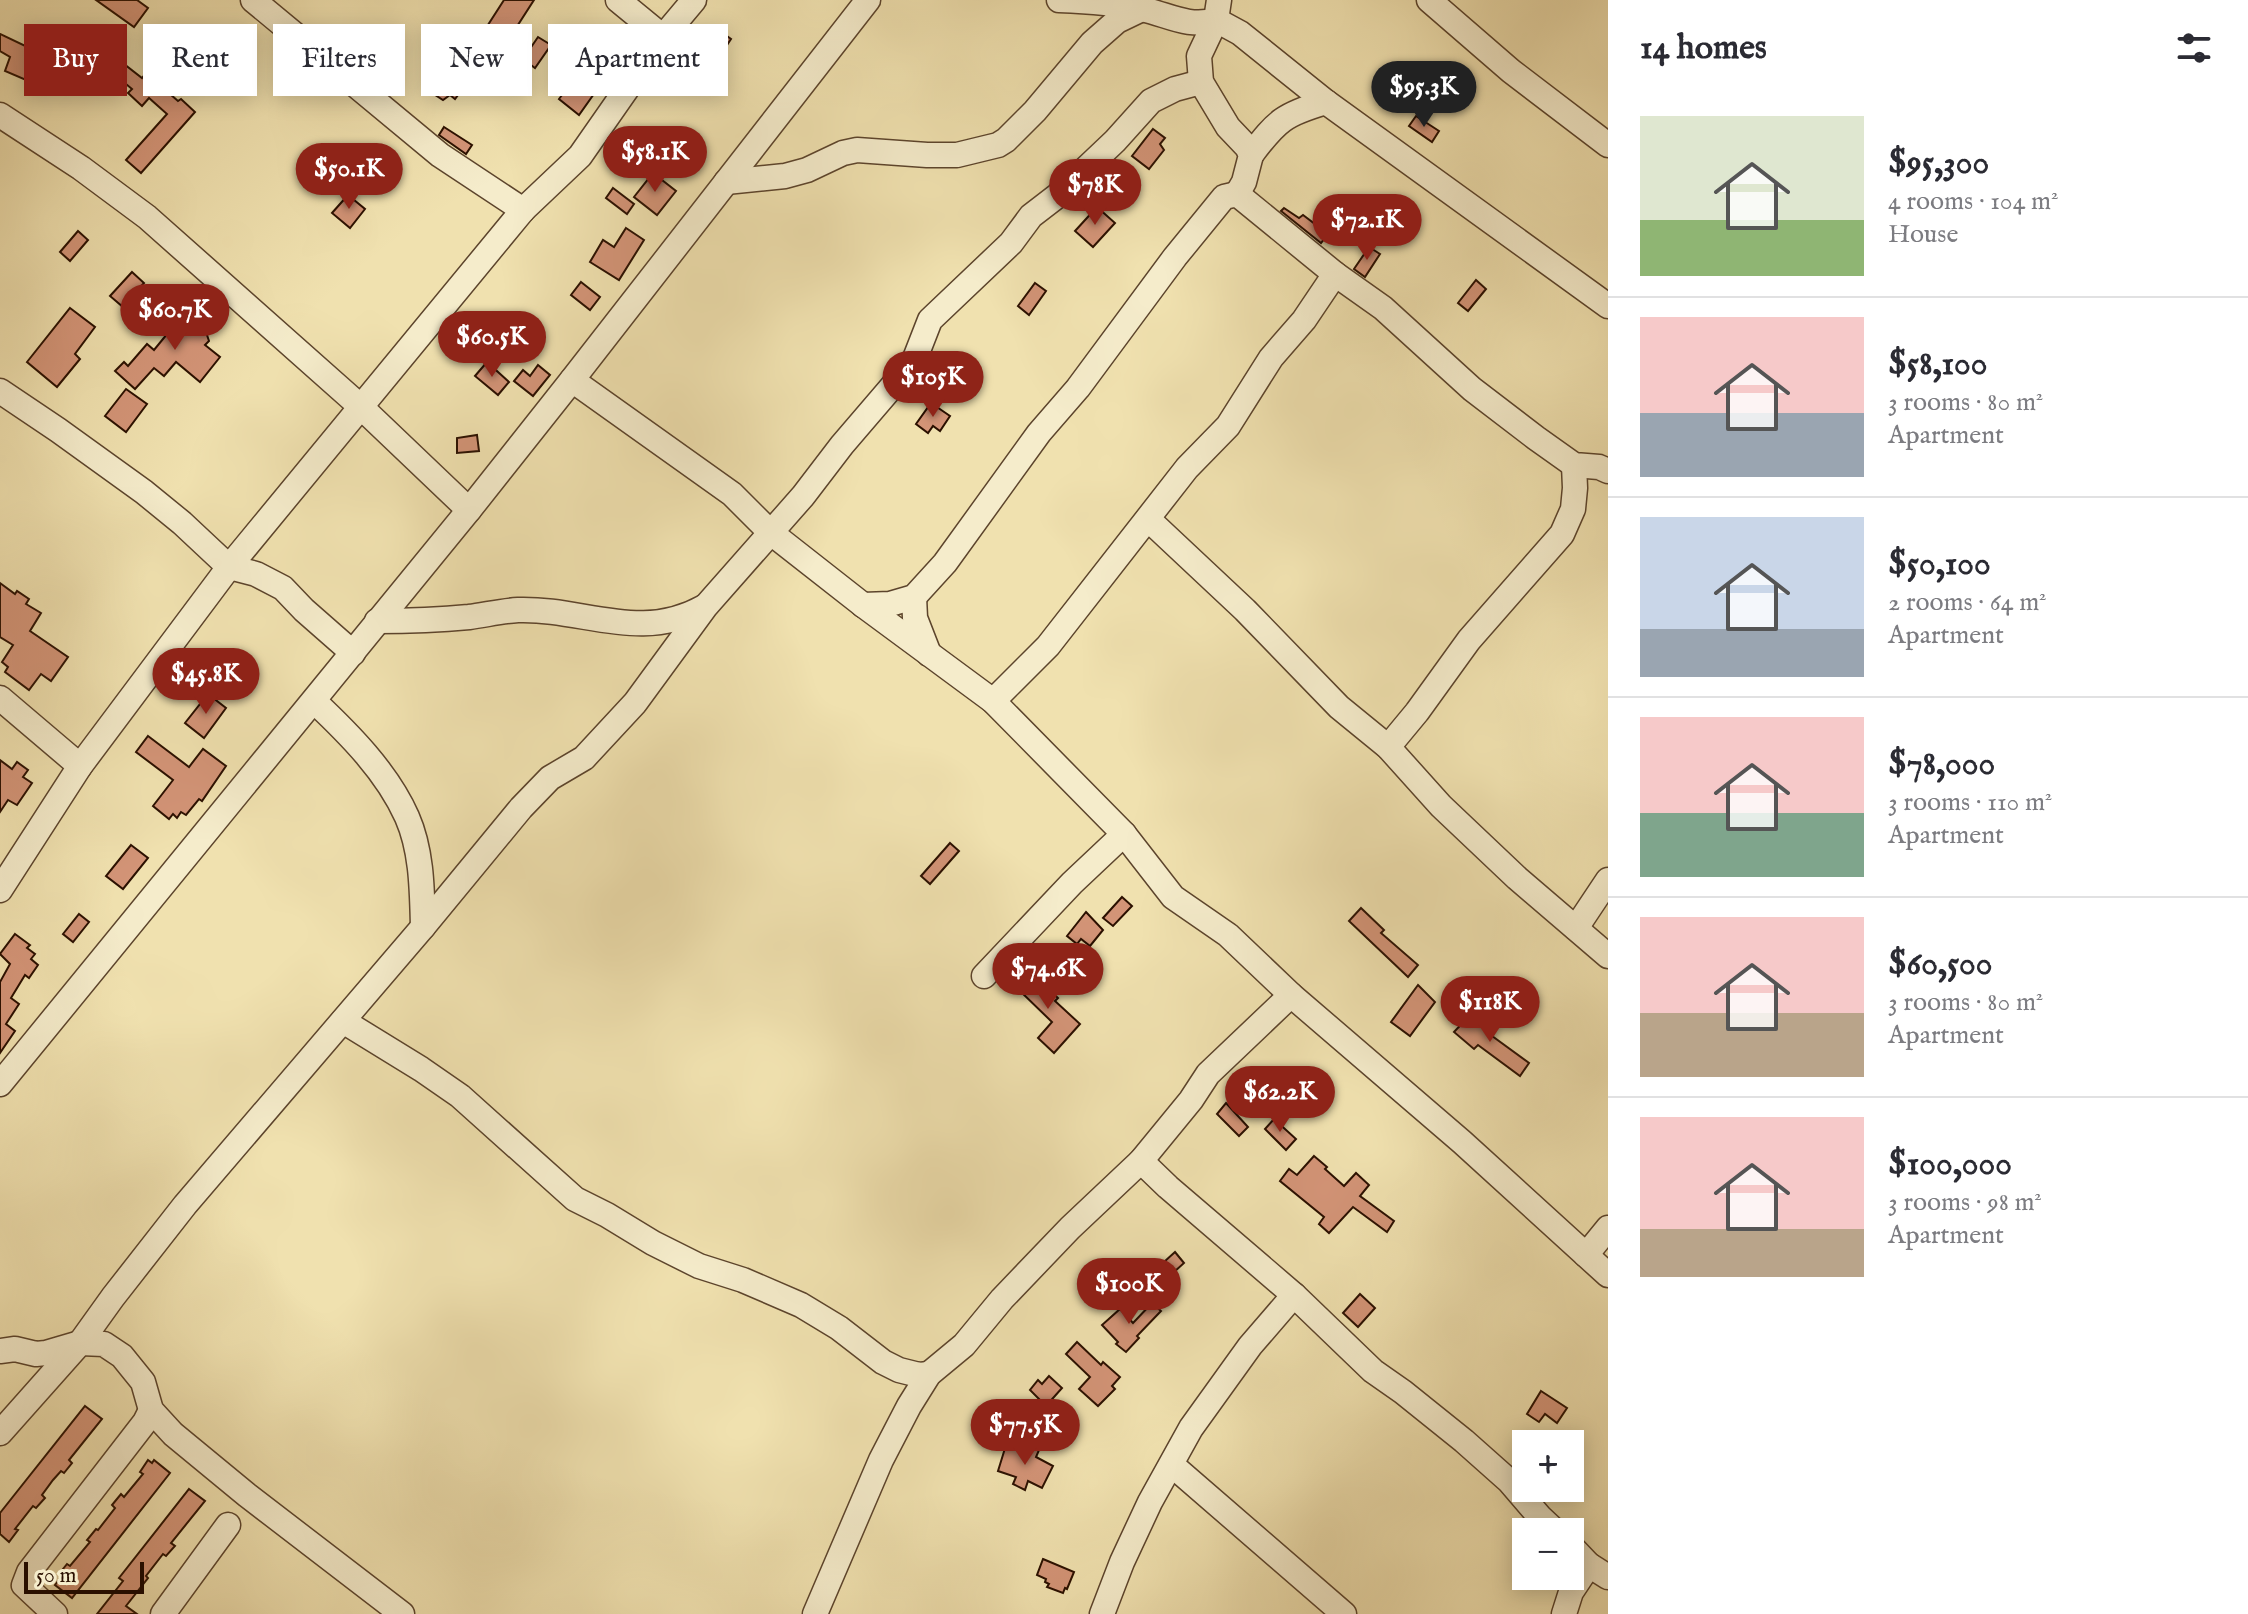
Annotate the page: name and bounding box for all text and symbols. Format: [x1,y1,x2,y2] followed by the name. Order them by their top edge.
[24,24,127,96] chip: Buy
[143,24,257,96] chip: Rent
[273,24,405,96] chip: Filters
[421,24,532,96] chip: New
[548,24,728,96] chip: Apartment
[2172,26,2216,70] icon: filters
[1640,27,1767,70] text: 14 homes
[1359,61,1489,129] pin: $95.3K
[1389,70,1459,103] text: $95.3K
[590,126,720,194] pin: $58.1K
[621,135,689,168] text: $58.1K
[1888,142,1989,185] text: $95,300
[284,143,414,211] pin: $50.1K
[1704,148,1800,244] icon: home
[314,152,384,185] text: $50.1K
[1048,159,1142,227] pin: $78K
[1067,168,1123,201] text: $78K
[1888,185,2058,218] text: 4 rooms · 104 m²
[1302,194,1432,262] pin: $72.1K
[1331,203,1403,236] text: $72.1K
[1888,218,1958,251] text: House
[110,284,240,352] pin: $60.7K
[138,293,212,326] text: $60.7K
[427,311,557,379] pin: $60.5K
[456,320,528,353] text: $60.5K
[1888,343,1987,386] text: $58,100
[1704,349,1800,445] icon: home
[877,351,989,419] pin: $105K
[901,360,965,393] text: $105K
[1888,386,2043,419] text: 3 rooms · 80 m²
[1888,419,2004,452] text: Apartment
[1888,543,1991,586] text: $50,100
[1704,549,1800,645] icon: home
[1888,586,2047,619] text: 2 rooms · 64 m²
[1888,619,2004,652] text: Apartment
[141,648,271,716] pin: $45.8K
[170,657,242,690] text: $45.8K
[1888,743,1995,786] text: $78,000
[1704,749,1800,845] icon: home
[1888,786,2052,819] text: 3 rooms · 110 m²
[1888,819,2004,852] text: Apartment
[983,943,1113,1011] pin: $74.6K
[1888,943,1993,986] text: $60,500
[1704,949,1800,1045] icon: home
[1010,952,1086,985] text: $74.6K
[1434,976,1546,1044] pin: $118K
[1459,985,1521,1018] text: $118K
[1888,986,2043,1019] text: 3 rooms · 80 m²
[1888,1019,2004,1052] text: Apartment
[1215,1066,1345,1134] pin: $62.2K
[1243,1075,1317,1108] text: $62.2K
[1888,1143,2012,1186] text: $100,000
[1704,1149,1800,1245] icon: home
[1888,1186,2042,1219] text: 3 rooms · 98 m²
[1888,1219,2004,1252] text: Apartment
[1073,1258,1185,1326] pin: $100K
[1095,1267,1163,1300] text: $100K
[960,1399,1090,1467] pin: $77.5K
[989,1408,1061,1441] text: $77.5K
[1512,1430,1584,1590] map controls
[1512,1430,1584,1502] button: +
[1512,1518,1584,1590] button: −
[24,1558,144,1594] scale bar
[36,1562,77,1590] text: 50 m

